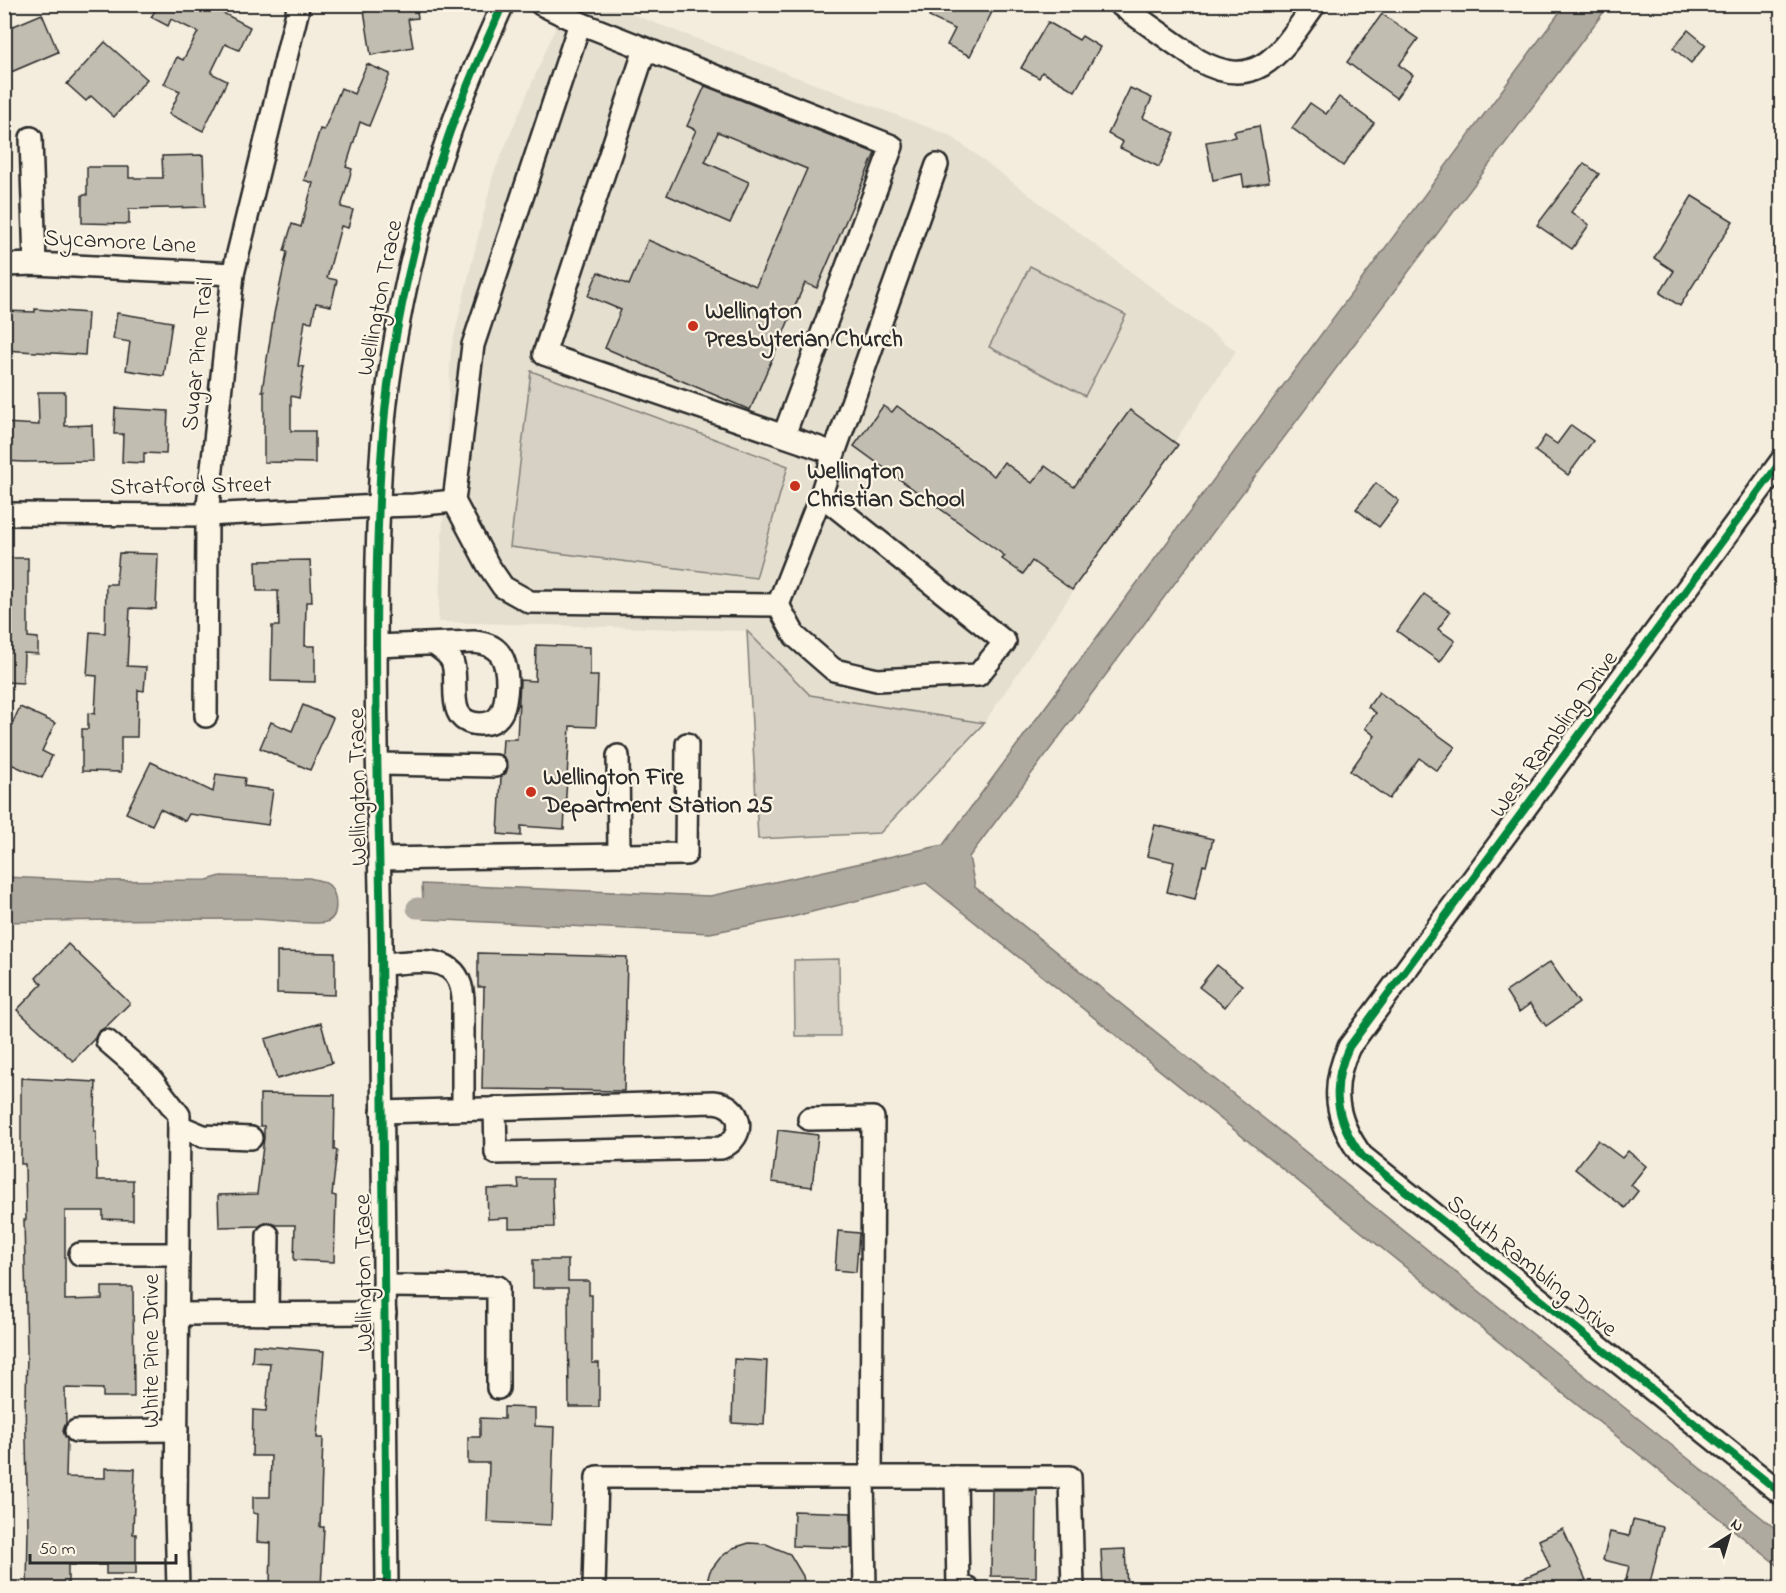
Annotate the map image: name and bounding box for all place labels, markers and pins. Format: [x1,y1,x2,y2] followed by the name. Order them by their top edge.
[705,295,903,359] place label: Wellington Presbyterian Church
[686,319,700,333] marker: Wellington Presbyterian Church
[807,455,964,518] place label: Wellington Christian School
[788,479,802,493] marker: Wellington Christian School
[542,761,773,824] place label: Wellington Fire Department Station 25
[524,785,538,799] marker: Wellington Fire Department Station 25

